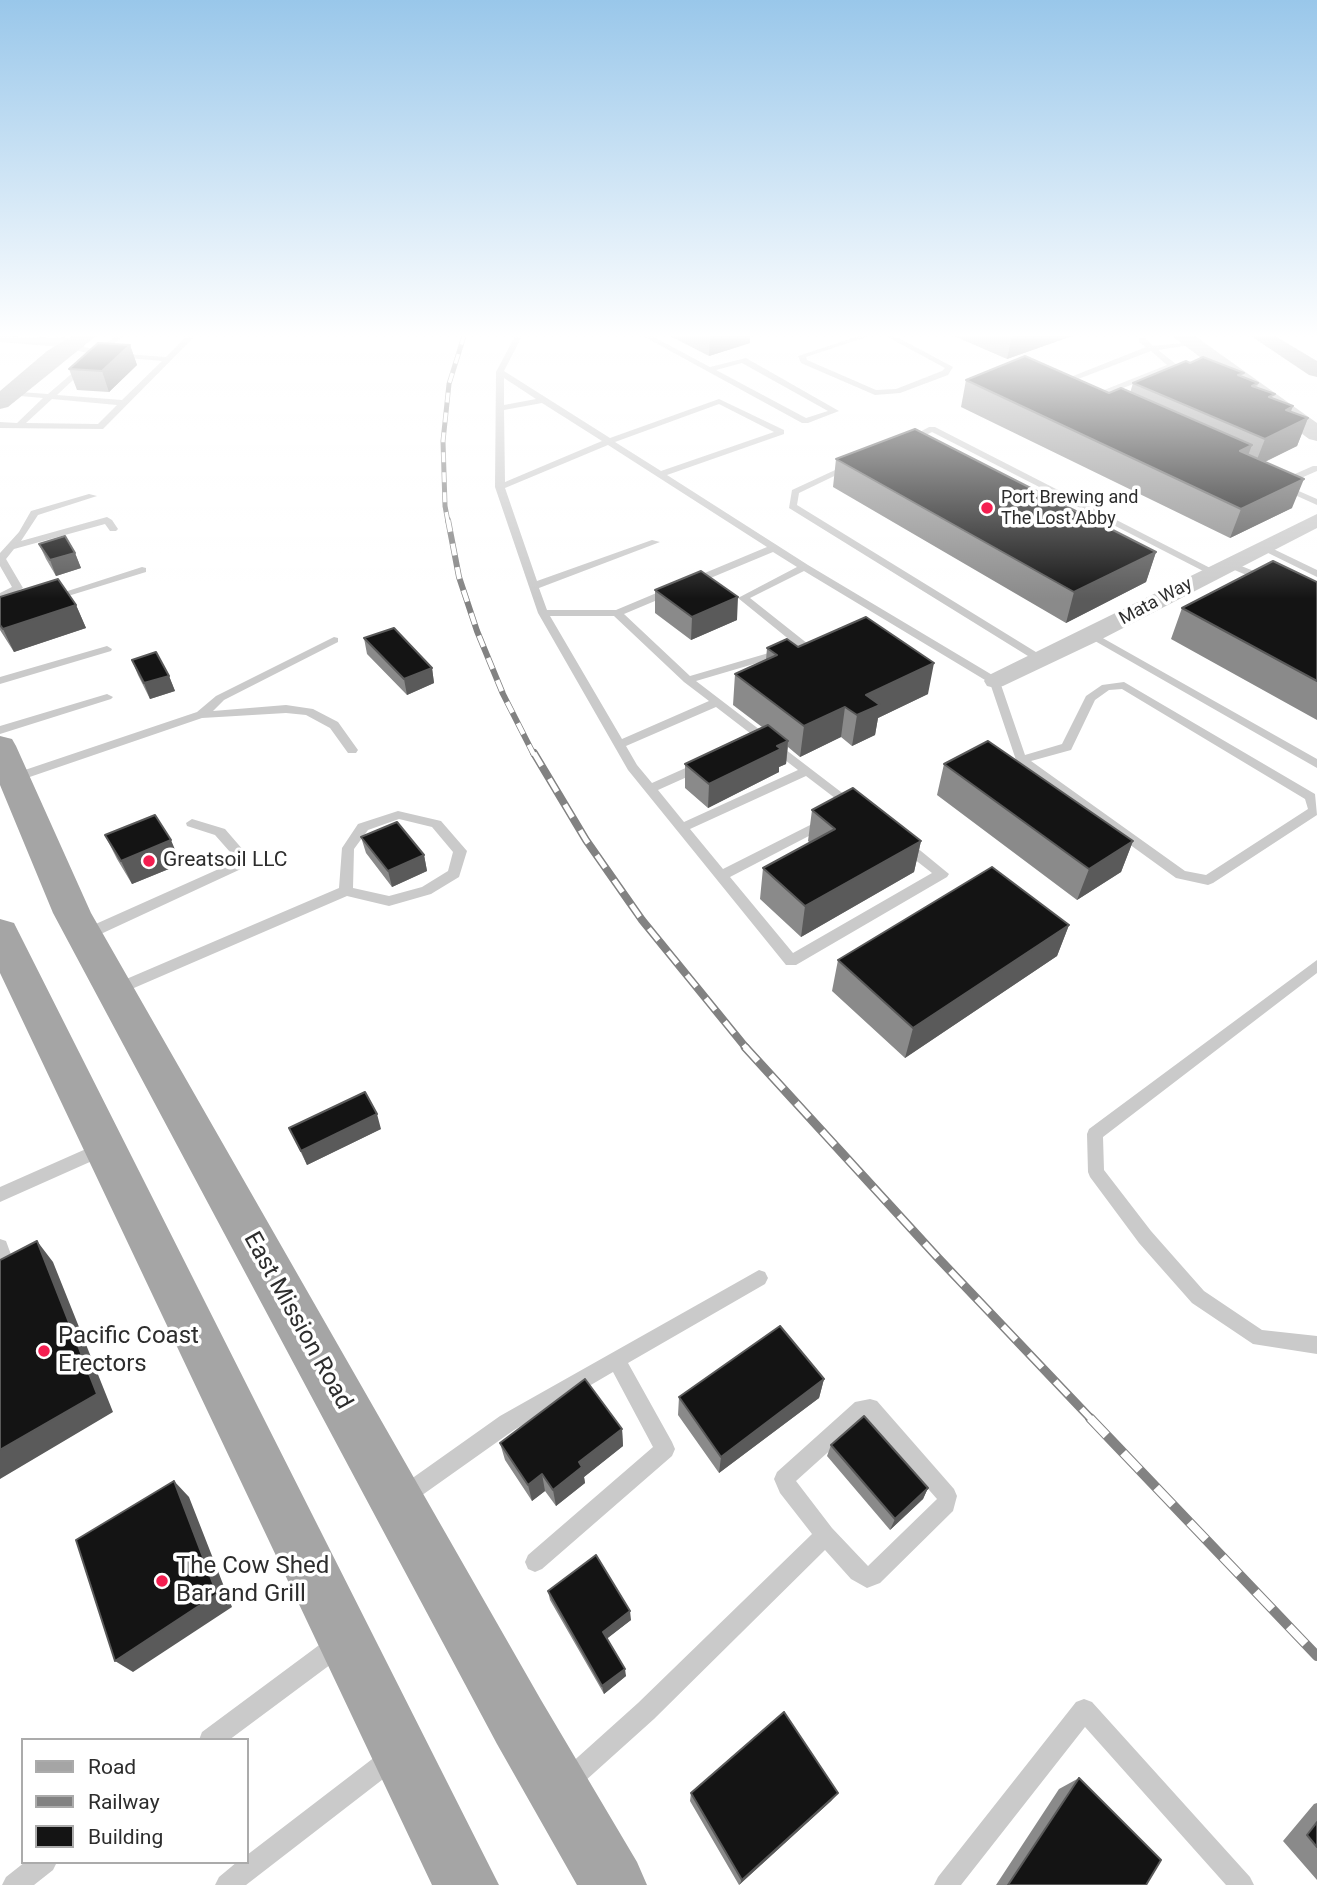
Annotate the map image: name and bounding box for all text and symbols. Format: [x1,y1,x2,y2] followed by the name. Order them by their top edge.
[1001,487,1138,530] place label: Port Brewing and The Lost Abby
[979,500,995,516] marker: Port Brewing and The Lost Abby
[1116,574,1196,630] street label: Mata Way
[163,848,288,874] place label: Greatsoil LLC
[141,853,157,869] marker: Greatsoil LLC
[236,1227,358,1415] street label: East Mission Road
[58,1323,199,1379] place label: Pacific Coast Erectors
[36,1343,52,1359] marker: Pacific Coast Erectors
[176,1553,329,1609] place label: The Cow Shed Bar and Grill
[154,1573,170,1589] marker: The Cow Shed Bar and Grill
[21,1738,248,1864] legend
[88,1755,136,1779] text: Road
[88,1790,160,1814] text: Railway
[88,1825,163,1849] text: Building

